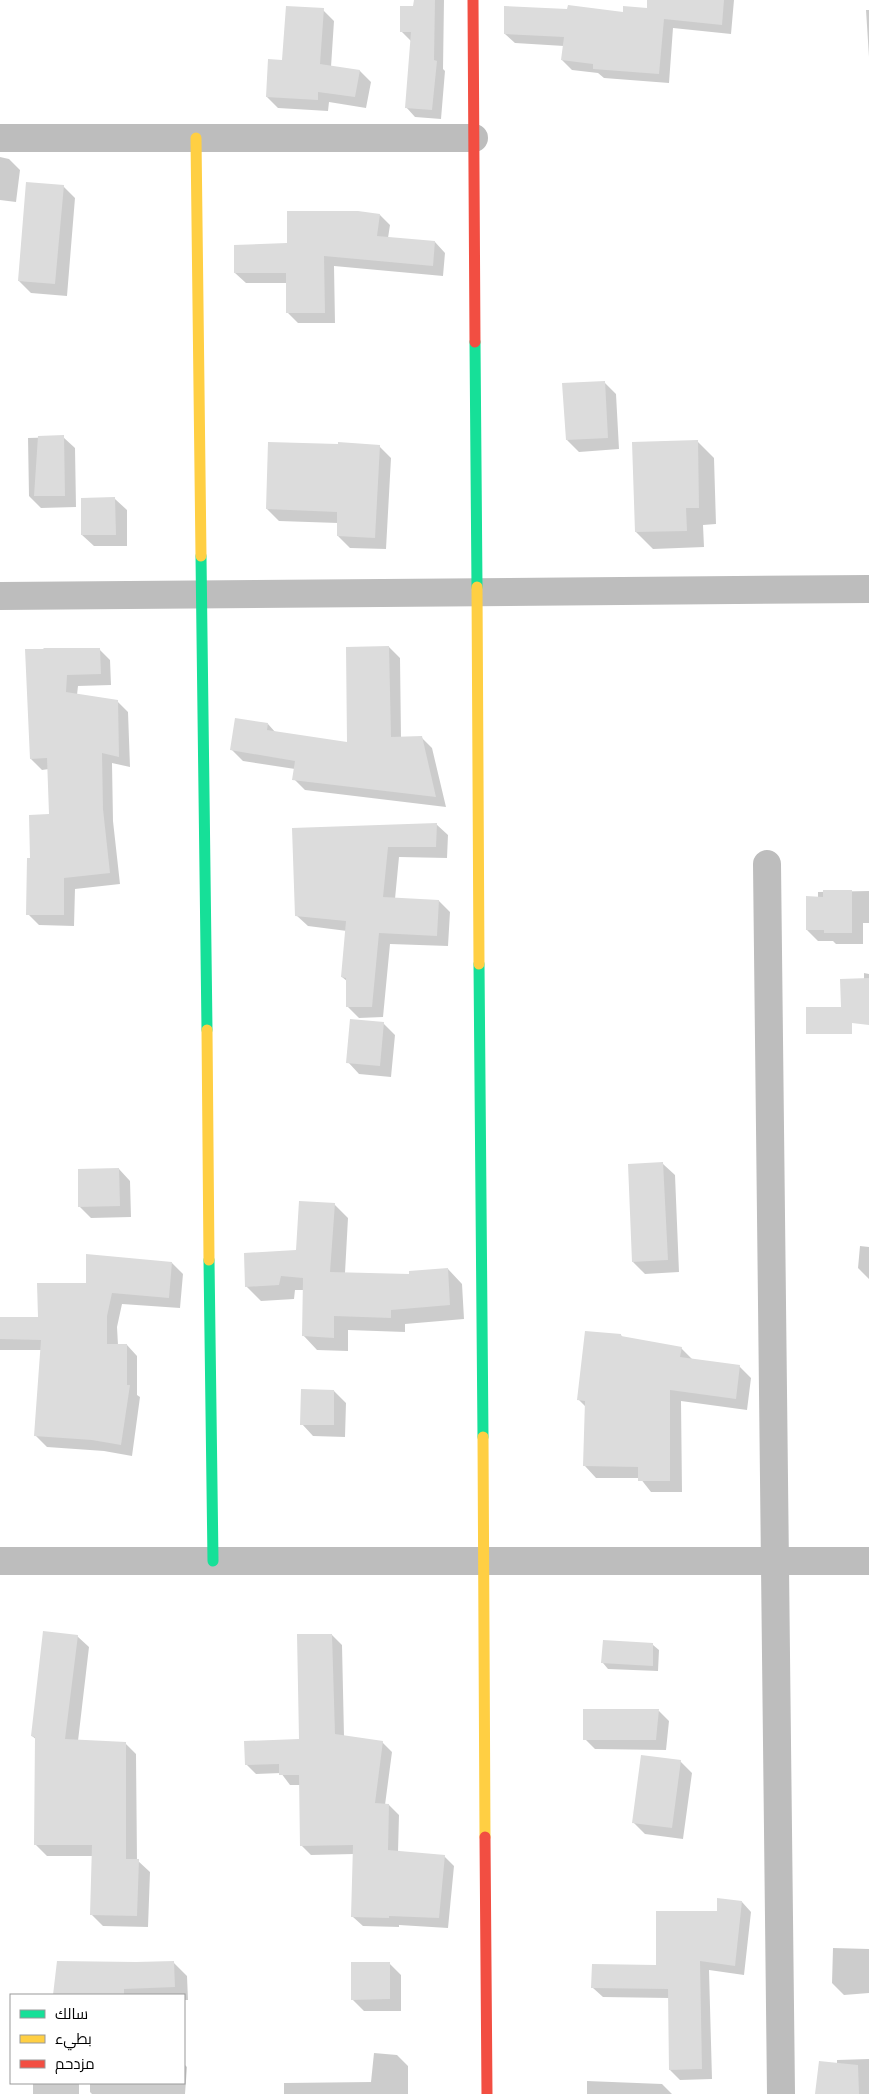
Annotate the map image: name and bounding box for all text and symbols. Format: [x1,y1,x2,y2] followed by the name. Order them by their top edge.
[10,1994,185,2084] legend
[55,2006,88,2025] text: سالك
[55,2031,92,2051] text: بطيء
[55,2056,95,2075] text: مزدحم

